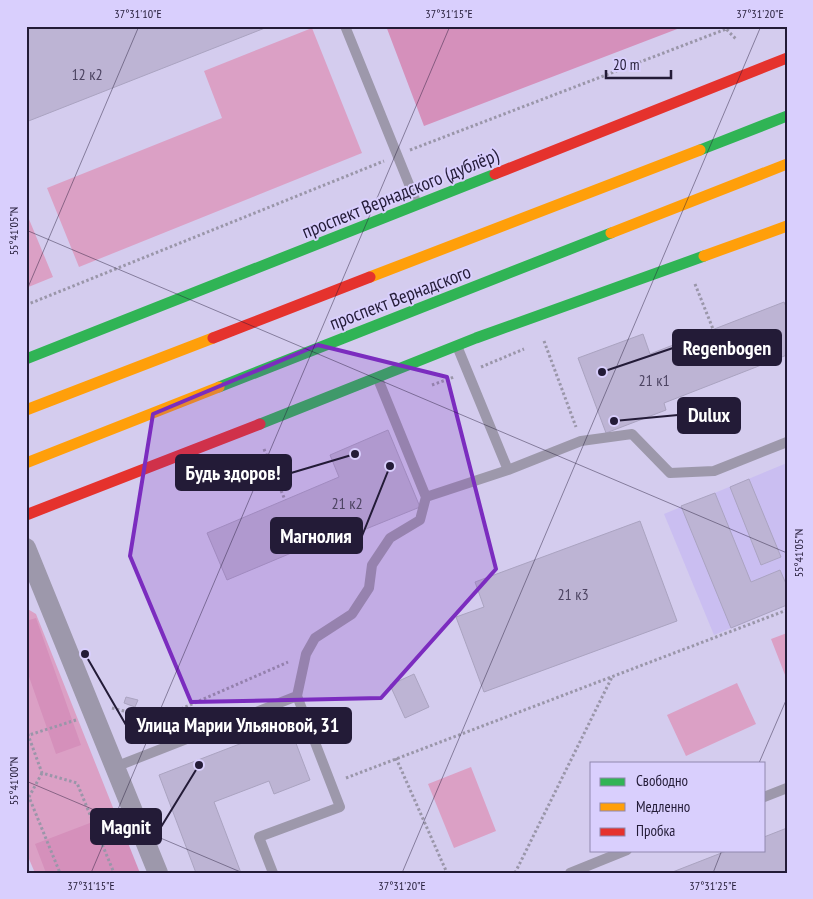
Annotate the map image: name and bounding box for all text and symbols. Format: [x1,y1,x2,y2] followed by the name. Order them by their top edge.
[114,6,162,21] text: 37°31'10"E
[425,6,473,21] text: 37°31'15"E
[736,6,784,21] text: 37°31'20"E
[606,48,670,80] scale bar
[613,55,639,74] text: 20 m
[71,64,103,84] house number: 12 к2
[298,142,502,243] street label: проспект Вернадского (дублёр)
[6,207,21,255] text: 55°41'05"N
[326,259,474,335] street label: проспект Вернадского
[673,330,781,365] callout: Regenbogen
[683,335,771,361] text: Regenbogen
[638,370,670,390] house number: 21 к1
[678,398,740,433] callout: Dulux
[688,402,730,428] text: Dulux
[176,455,291,490] callout: Будь здоров!
[185,460,281,486] text: Будь здоров!
[331,493,363,513] house number: 21 к2
[271,518,362,553] callout: Магнолия
[280,523,352,549] text: Магнолия
[791,529,806,577] text: 55°41'05"N
[557,584,589,604] house number: 21 к3
[126,708,351,743] callout: Улица Марии Ульяновой, 31
[136,712,339,738] text: Улица Марии Ульяновой, 31
[6,757,21,805] text: 55°41'00"N
[590,762,766,852] legend
[636,771,688,790] text: Свободно
[636,797,690,816] text: Медленно
[91,809,161,844] callout: Magnit
[101,814,151,840] text: Magnit
[636,821,675,840] text: Пробка
[67,878,115,893] text: 37°31'15"E
[378,878,426,893] text: 37°31'20"E
[689,878,737,893] text: 37°31'25"E

